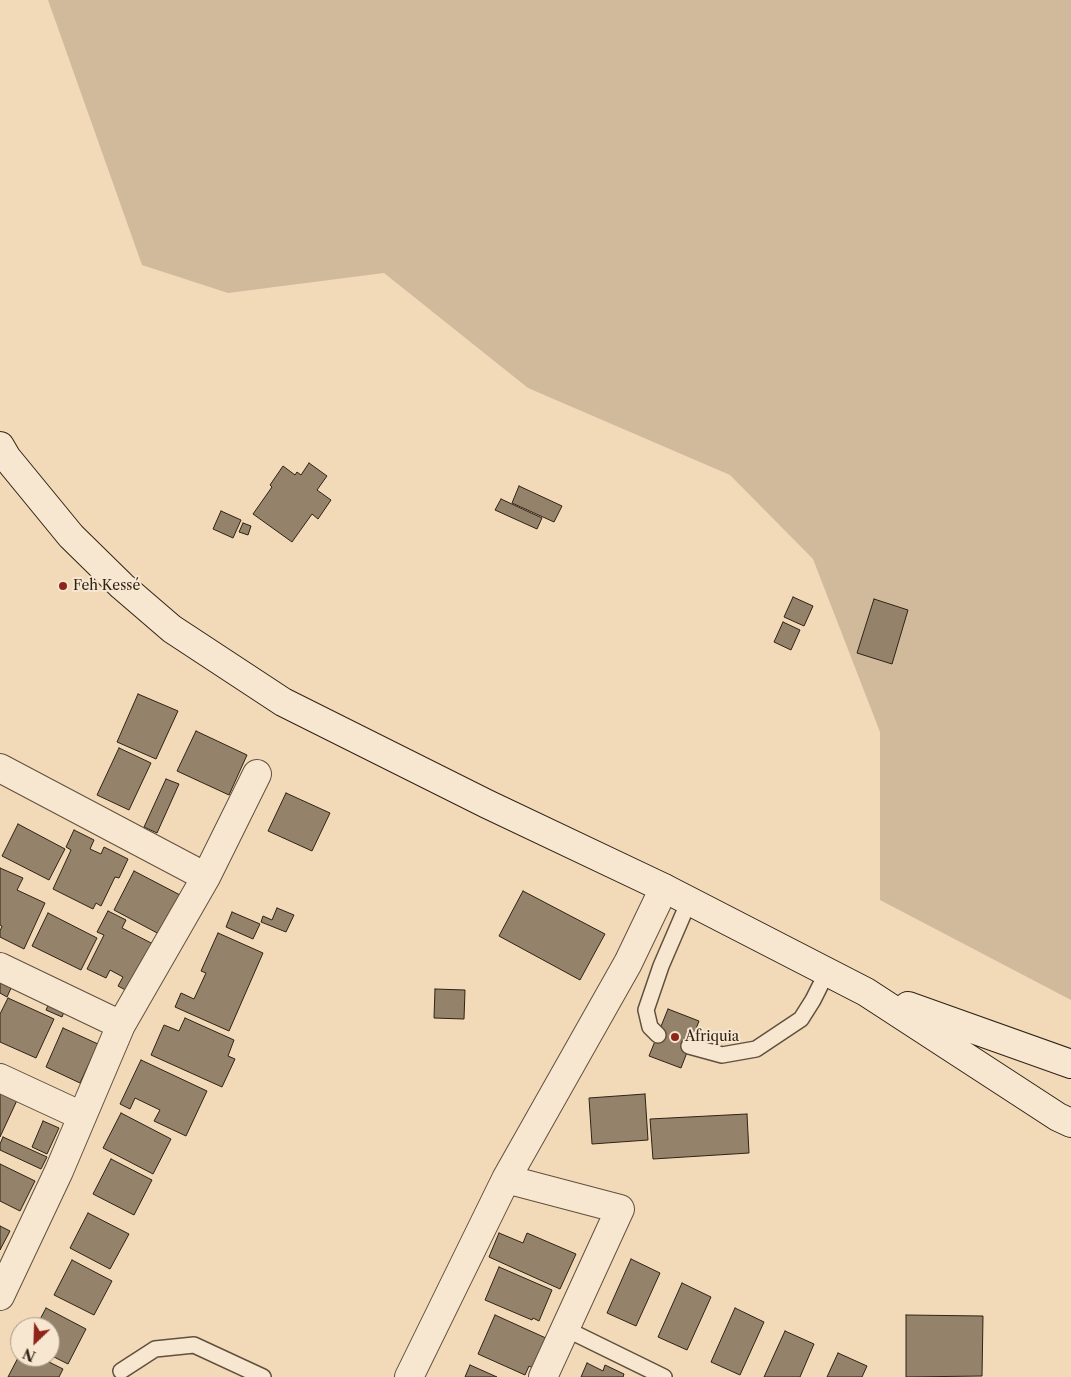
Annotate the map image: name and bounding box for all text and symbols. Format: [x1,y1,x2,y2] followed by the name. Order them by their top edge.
[73,578,140,594] place label: Feh Kessé
[57,580,69,592] marker: Feh Kessé
[685,1029,739,1045] place label: Afriquia
[669,1031,681,1043] marker: Afriquia
[10,1317,60,1367] north arrow
[20,1344,39,1365] text: N

